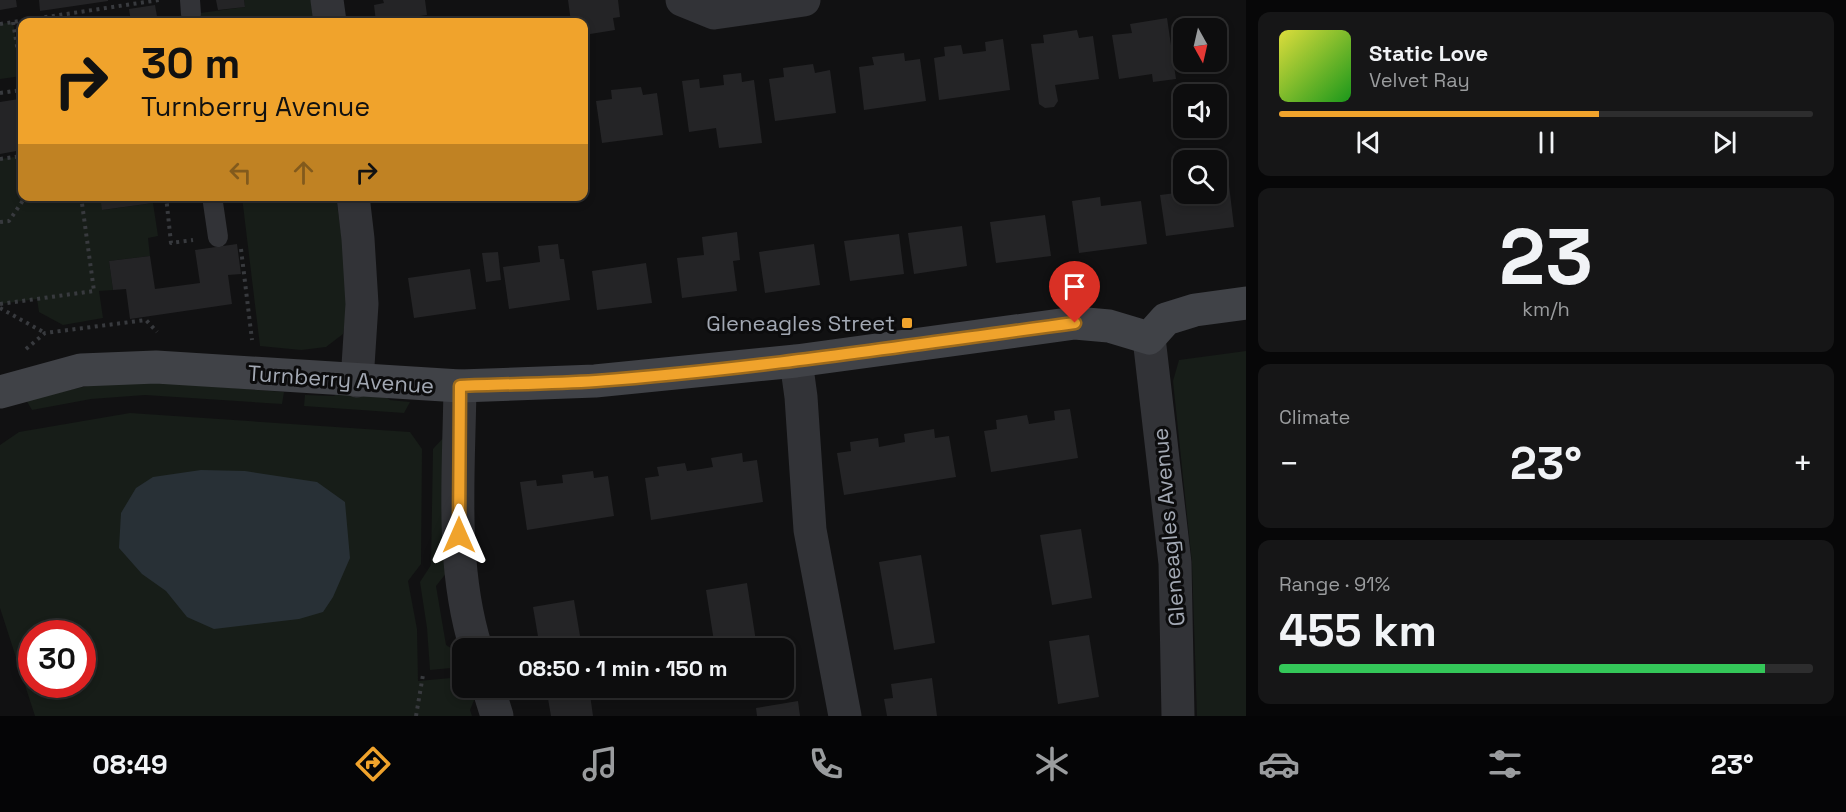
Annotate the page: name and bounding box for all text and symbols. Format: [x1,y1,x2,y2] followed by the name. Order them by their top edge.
[1173,18,1227,72] north arrow
[1173,18,1227,204] map controls
[141,37,240,90] text: 30 m
[1369,39,1488,67] text: Static Love
[42,42,120,120] icon: right
[1369,67,1470,93] text: Velvet Ray
[1173,84,1227,138] button: sound
[141,89,370,124] text: Turnberry Avenue
[1352,126,1385,159] icon: previous
[1530,126,1563,159] icon: pause
[1708,126,1741,159] icon: next
[1173,150,1227,204] button: search
[224,156,257,189] icon: left
[287,156,320,189] icon: ahead
[350,156,383,189] icon: right
[1499,207,1593,307] text: 23
[1049,261,1100,323] pin
[1058,270,1091,303] icon: arrive
[1522,296,1570,322] text: km/h
[706,309,895,337] place label: Gleneagles Street
[900,316,914,330] marker: Gleneagles Street
[247,359,435,399] street label: Turnberry Avenue
[1279,404,1350,430] text: Climate
[1145,427,1191,627] street label: Gleneagles Avenue
[1510,435,1582,492] text: 23°
[1279,443,1299,485] text: −
[1793,443,1813,485] text: +
[427,503,491,567] position arrow
[1279,571,1390,597] text: Range · 91%
[1279,602,1437,659] text: 455 km
[18,620,96,698] speed limit sign: 30
[519,654,727,682] text: 08:50 · 1 min · 150 m
[352,743,394,785] icon: directions
[579,743,621,785] icon: music
[805,743,847,785] icon: phone
[1031,743,1073,785] icon: climate
[1258,743,1300,785] icon: car
[1484,743,1526,785] icon: filters
[92,747,168,782] text: 08:49
[1711,747,1754,782] text: 23°

